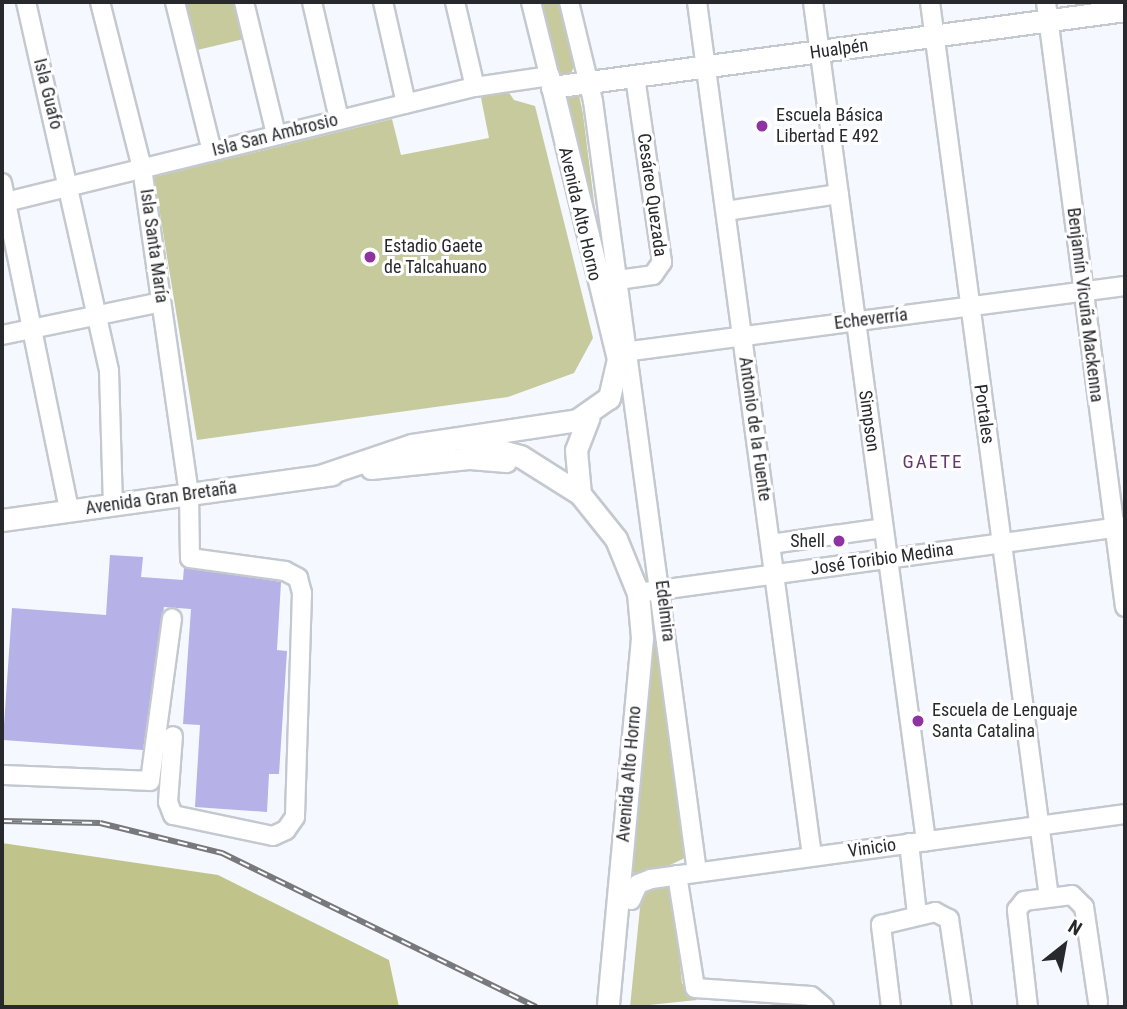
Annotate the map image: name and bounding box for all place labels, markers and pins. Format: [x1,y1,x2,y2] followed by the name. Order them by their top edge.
[776,105,883,148] place label: Escuela Básica Libertad E 492
[754,118,770,134] marker: Escuela Básica Libertad E 492
[384,236,487,278] place label: Estadio Gaete de Talcahuano
[362,249,378,265] marker: Estadio Gaete de Talcahuano
[790,530,825,552] place label: Shell
[831,533,847,549] marker: Shell
[932,700,1077,742] place label: Escuela de Lenguaje Santa Catalina
[910,713,926,729] marker: Escuela de Lenguaje Santa Catalina

